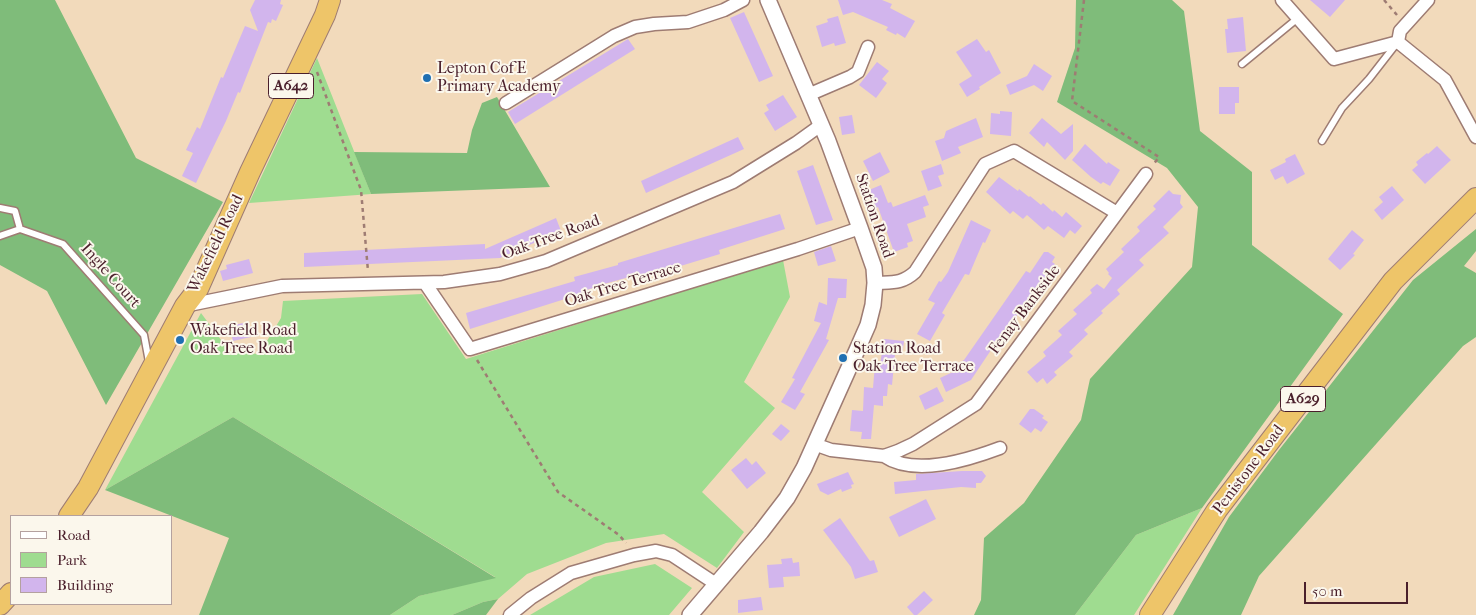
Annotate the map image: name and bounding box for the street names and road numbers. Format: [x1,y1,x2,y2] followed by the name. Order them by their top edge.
[268,74,314,98] road number: A642
[851,171,897,261] street label: Station Road
[184,192,248,296] street label: Wakefield Road
[499,211,603,265] street label: Oak Tree Road
[76,240,144,312] street label: Ingle Court
[562,258,684,312] street label: Oak Tree Terrace
[985,261,1065,359] street label: Fenay Bankside
[1280,386,1326,412] road number: A629
[1209,421,1289,519] street label: Penistone Road

